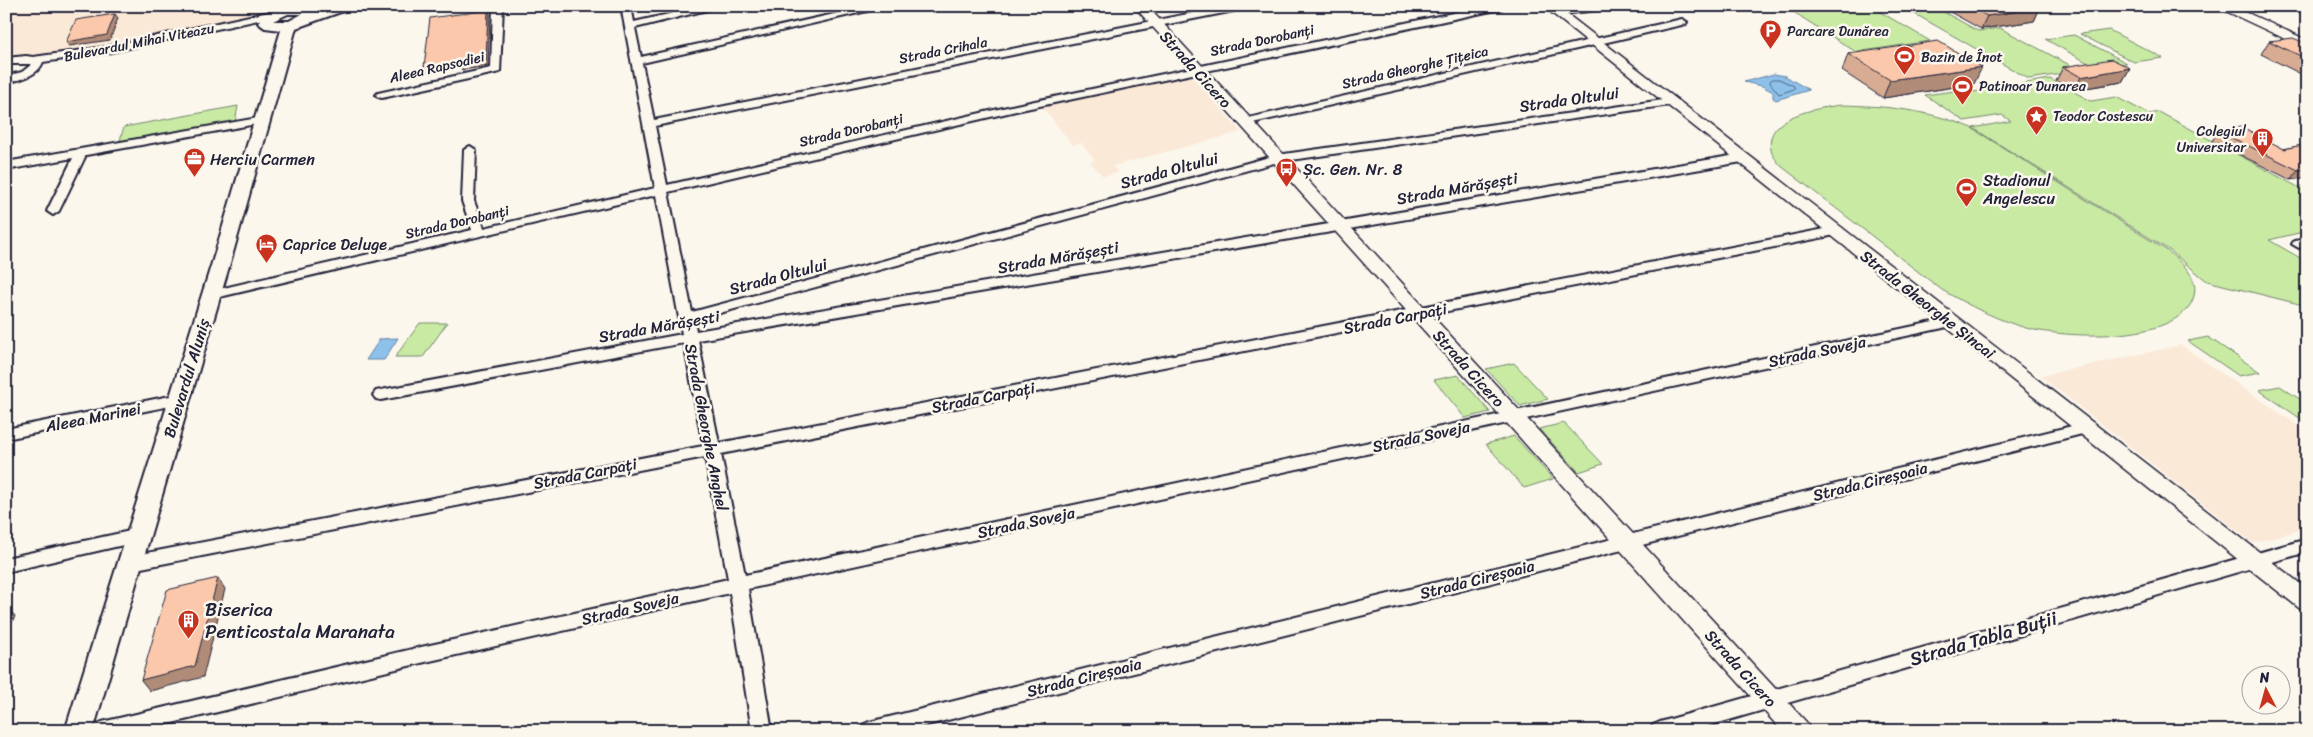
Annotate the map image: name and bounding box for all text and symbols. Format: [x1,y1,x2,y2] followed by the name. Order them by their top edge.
[62,16,217,69] street label: Bulevardul Mihai Viteazu
[1208,17,1318,64] street label: Strada Dorobanți
[1759,19,1783,50] parking icon: Parcare Dunărea
[1787,19,1889,44] place label: Parcare Dunărea
[1152,23,1239,115] street label: Strada Cicero
[897,30,990,71] street label: Strada Crihala
[1339,38,1491,96] street label: Strada Gheorghe Țițeica
[386,44,488,91] street label: Aleea Rapsodiei
[1893,45,1917,76] sports icon: Bazin de Înot
[1921,45,2003,70] place label: Bazin de Înot
[1951,74,1975,105] sports icon: Patinoar Dunarea
[1979,74,2087,99] place label: Patinoar Dunarea
[1517,78,1621,121] street label: Strada Oltului
[2025,104,2049,135] place icon: Teodor Costescu
[2053,104,2154,129] place label: Teodor Costescu
[797,106,907,155] street label: Strada Dorobanți
[2177,119,2247,160] place label: Colegiul Universitar
[2250,127,2274,158] building icon: Colegiul Universitar
[1117,143,1222,197] street label: Strada Oltului
[210,145,315,174] place label: Herciu Carmen
[182,147,206,178] office icon: Herciu Carmen
[1303,155,1403,184] place label: Șc. Gen. Nr. 8
[1275,157,1299,188] bus stop icon: Șc. Gen. Nr. 8
[1394,163,1520,213] street label: Strada Mărășești
[1982,166,2056,213] place label: Stadionul Angelescu
[1955,177,1979,208] sports icon: Stadionul Angelescu
[403,198,513,247] street label: Strada Dorobanți
[283,230,387,259] place label: Caprice Deluge
[255,232,279,263] hotel icon: Caprice Deluge
[995,232,1121,282] street label: Strada Mărășești
[1854,242,2002,367] street label: Strada Gheorghe Șincai
[726,249,831,303] street label: Strada Oltului
[1341,294,1450,343] street label: Strada Carpați
[596,301,722,351] street label: Strada Mărășești
[155,314,219,441] street label: Bulevardul Aluniș
[1425,322,1512,414] street label: Strada Cicero
[1766,327,1870,376] street label: Strada Soveja
[676,341,737,514] street label: Strada Gheorghe Anghel
[929,373,1038,422] street label: Strada Carpați
[42,394,144,441] street label: Aleea Marinei
[1370,412,1474,461] street label: Strada Soveja
[531,449,640,498] street label: Strada Carpați
[1810,453,1932,510] street label: Strada Cireșoaia
[975,498,1079,547] street label: Strada Soveja
[1417,551,1539,608] street label: Strada Cireșoaia
[579,583,683,634] street label: Strada Soveja
[205,593,395,648] place label: Biserica Penticostala Maranata
[1906,601,2061,675] street label: Strada Tabla Buții
[177,608,201,639] building icon: Biserica Penticostala Maranata
[1697,622,1784,714] street label: Strada Cicero
[1024,649,1146,706] street label: Strada Cireșoaia
[2240,664,2290,714] north arrow
[2258,665,2271,691] text: N

